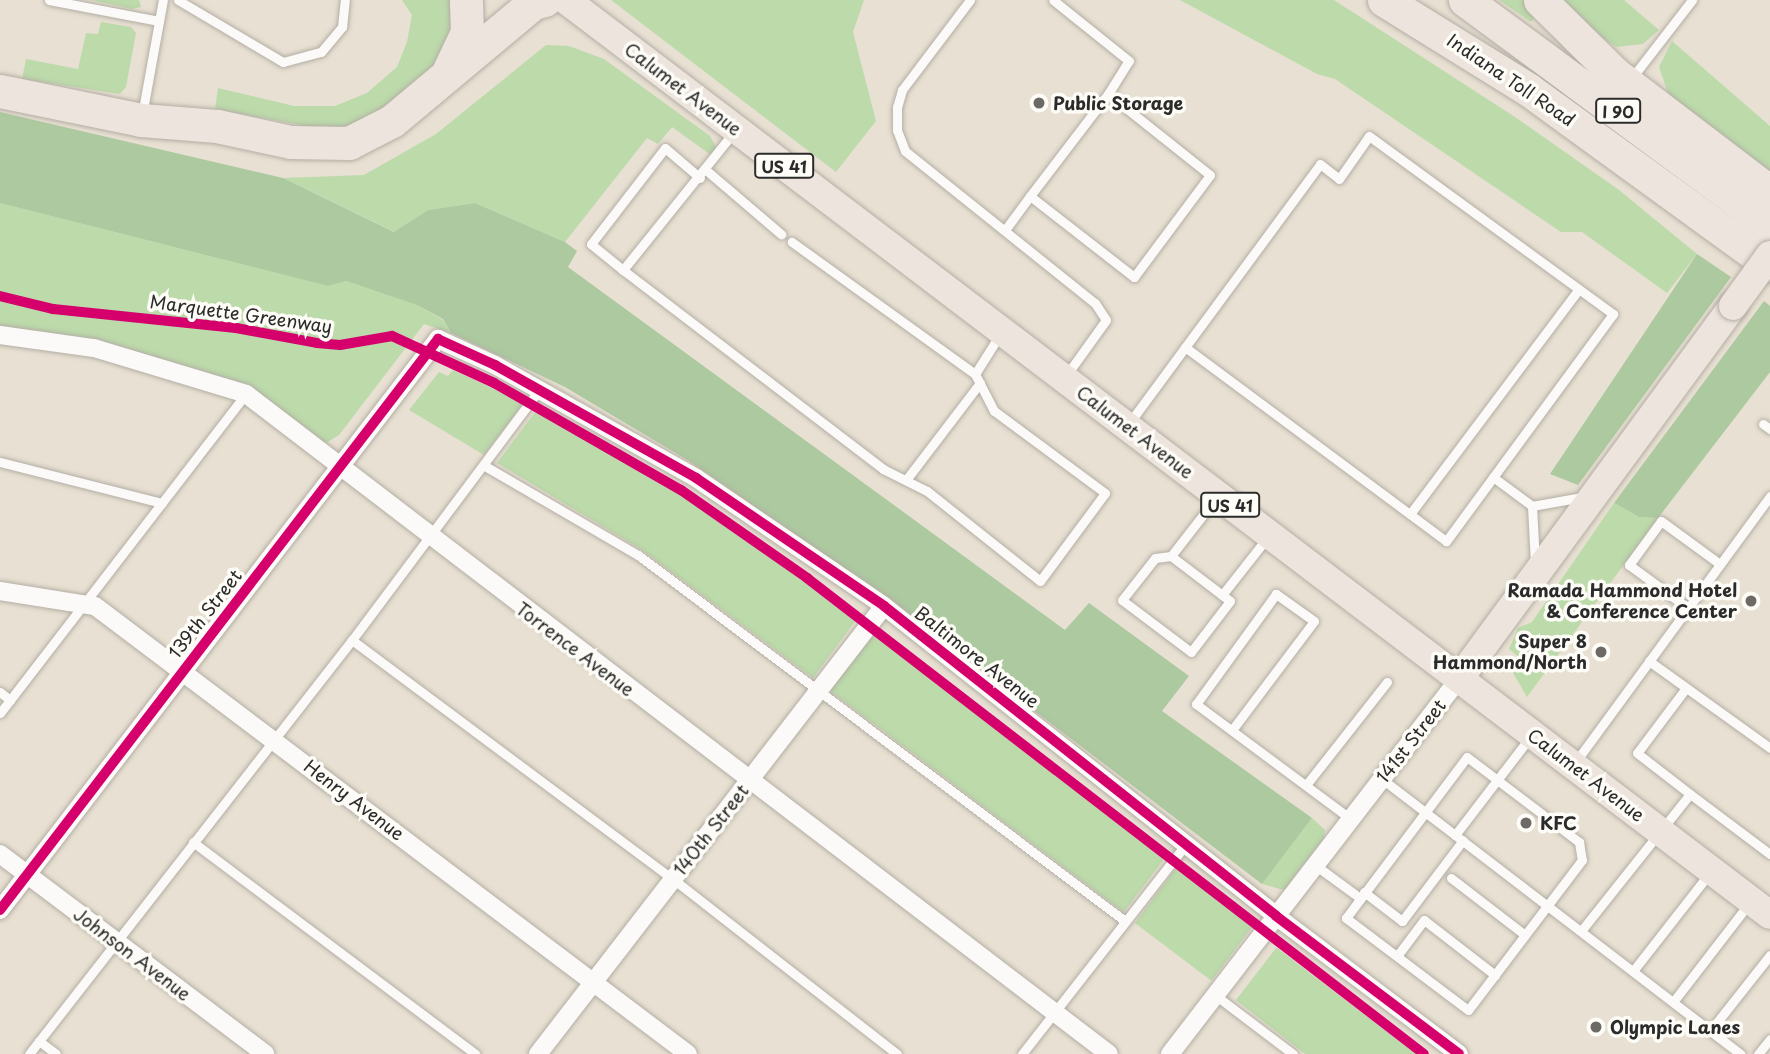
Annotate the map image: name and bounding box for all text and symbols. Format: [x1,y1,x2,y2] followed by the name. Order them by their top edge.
[1443,29,1579,131] street label: Indiana Toll Road
[620,38,746,140] street label: Calumet Avenue
[1053,92,1185,114] place label: Public Storage
[1031,95,1047,111] marker: Public Storage
[1594,99,1642,124] road number: I 90
[754,154,814,178] road number: US 41
[147,290,335,338] street label: Marquette Greenway
[1072,381,1198,483] street label: Calumet Avenue
[1200,492,1260,518] road number: US 41
[164,565,246,663] street label: 139th Street
[1507,580,1737,622] place label: Ramada Hammond Hotel & Conference Center
[1743,593,1759,609] marker: Ramada Hammond Hotel & Conference Center
[511,597,639,701] street label: Torrence Avenue
[911,602,1043,712] street label: Baltimore Avenue
[1433,631,1587,674] place label: Super 8 Hammond/North
[1593,644,1609,660] marker: Super 8 Hammond/North
[1371,694,1451,788] street label: 141st Street
[1523,724,1649,826] street label: Calumet Avenue
[300,755,408,845] street label: Henry Avenue
[669,780,753,880] street label: 140th Street
[1540,812,1577,834] place label: KFC
[1518,815,1534,831] marker: KFC
[70,904,194,1004] street label: Johnson Avenue
[1610,1016,1741,1038] place label: Olympic Lanes
[1588,1019,1604,1035] marker: Olympic Lanes

